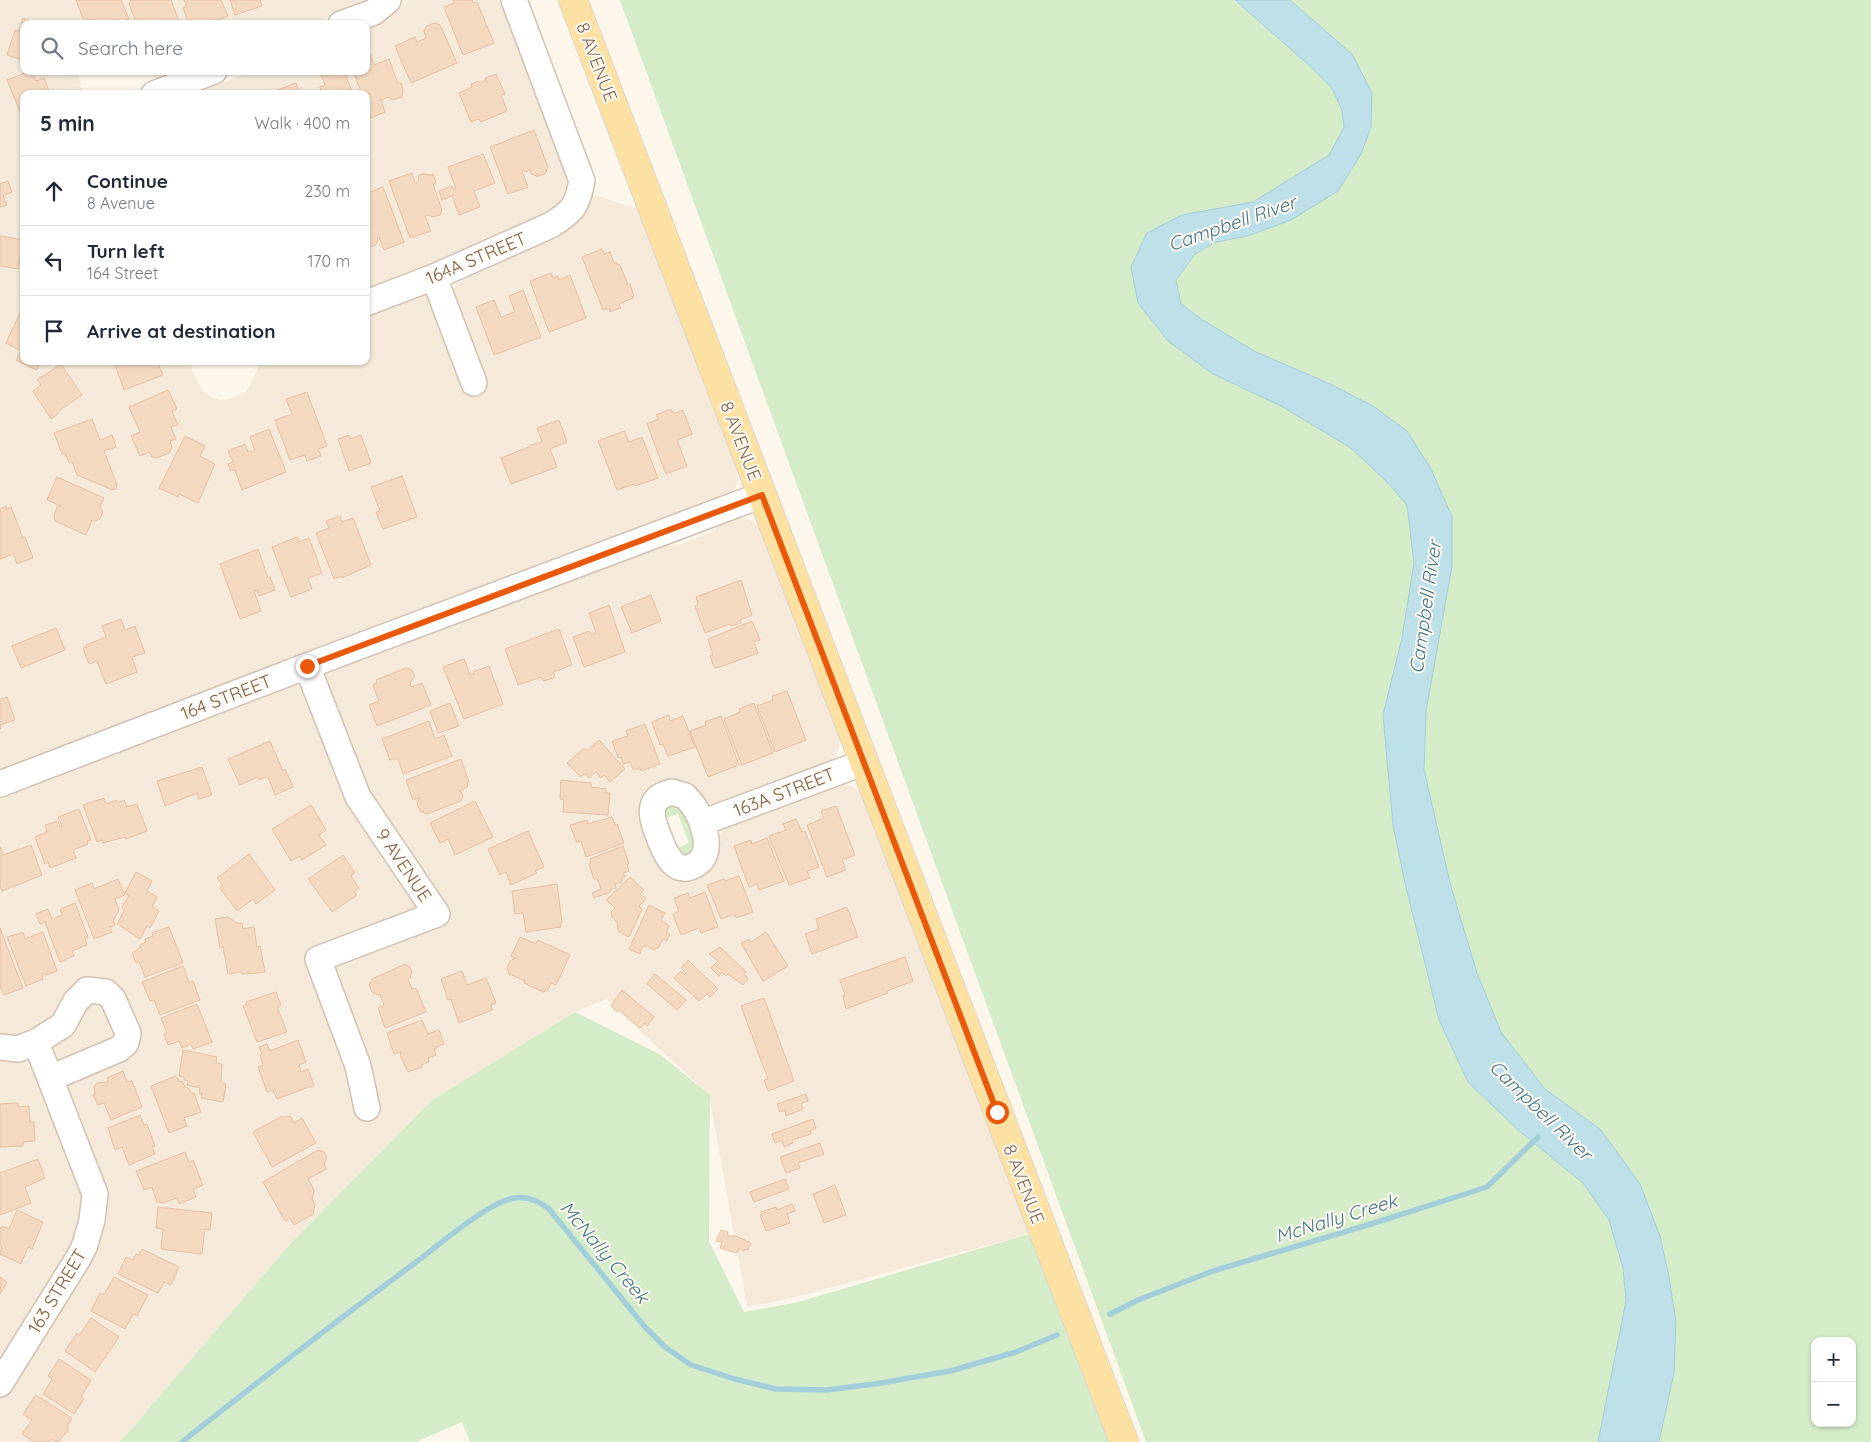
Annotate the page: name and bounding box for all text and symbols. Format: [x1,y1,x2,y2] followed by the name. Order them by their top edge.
[571,19,623,105] street label: 8 AVENUE
[20,20,370,75] search box
[38,34,66,62] icon: search
[78,36,183,60] text: Search here
[40,110,95,136] text: 5 min
[254,113,350,133] text: Walk · 400 m
[87,169,168,193] text: Continue
[40,177,68,205] icon: ahead
[304,181,350,201] text: 230 m
[1165,189,1302,256] water label: Campbell River
[87,193,155,213] text: 8 Avenue
[422,226,530,289] street label: 164A STREET
[87,239,165,263] text: Turn left
[40,247,68,275] icon: left
[307,251,350,271] text: 170 m
[87,263,158,283] text: 164 Street
[40,317,68,345] icon: arrive
[87,319,276,343] text: Arrive at destination
[715,398,767,484] street label: 8 AVENUE
[1404,536,1447,675] water label: Campbell River
[296,655,319,678] route end
[177,669,275,725] street label: 164 STREET
[730,762,838,822] street label: 163A STREET
[371,824,437,906] street label: 9 AVENUE
[1485,1055,1599,1167] water label: Campbell River
[986,1101,1009,1124] route start
[998,1141,1050,1227] street label: 8 AVENUE
[1272,1188,1402,1248] water label: McNally Creek
[555,1196,656,1309] water label: McNally Creek
[23,1244,91,1338] street label: 163 STREET
[1811,1337,1856,1427] map controls
[1811,1337,1856,1382] button: +
[1811,1382,1856,1427] button: −

